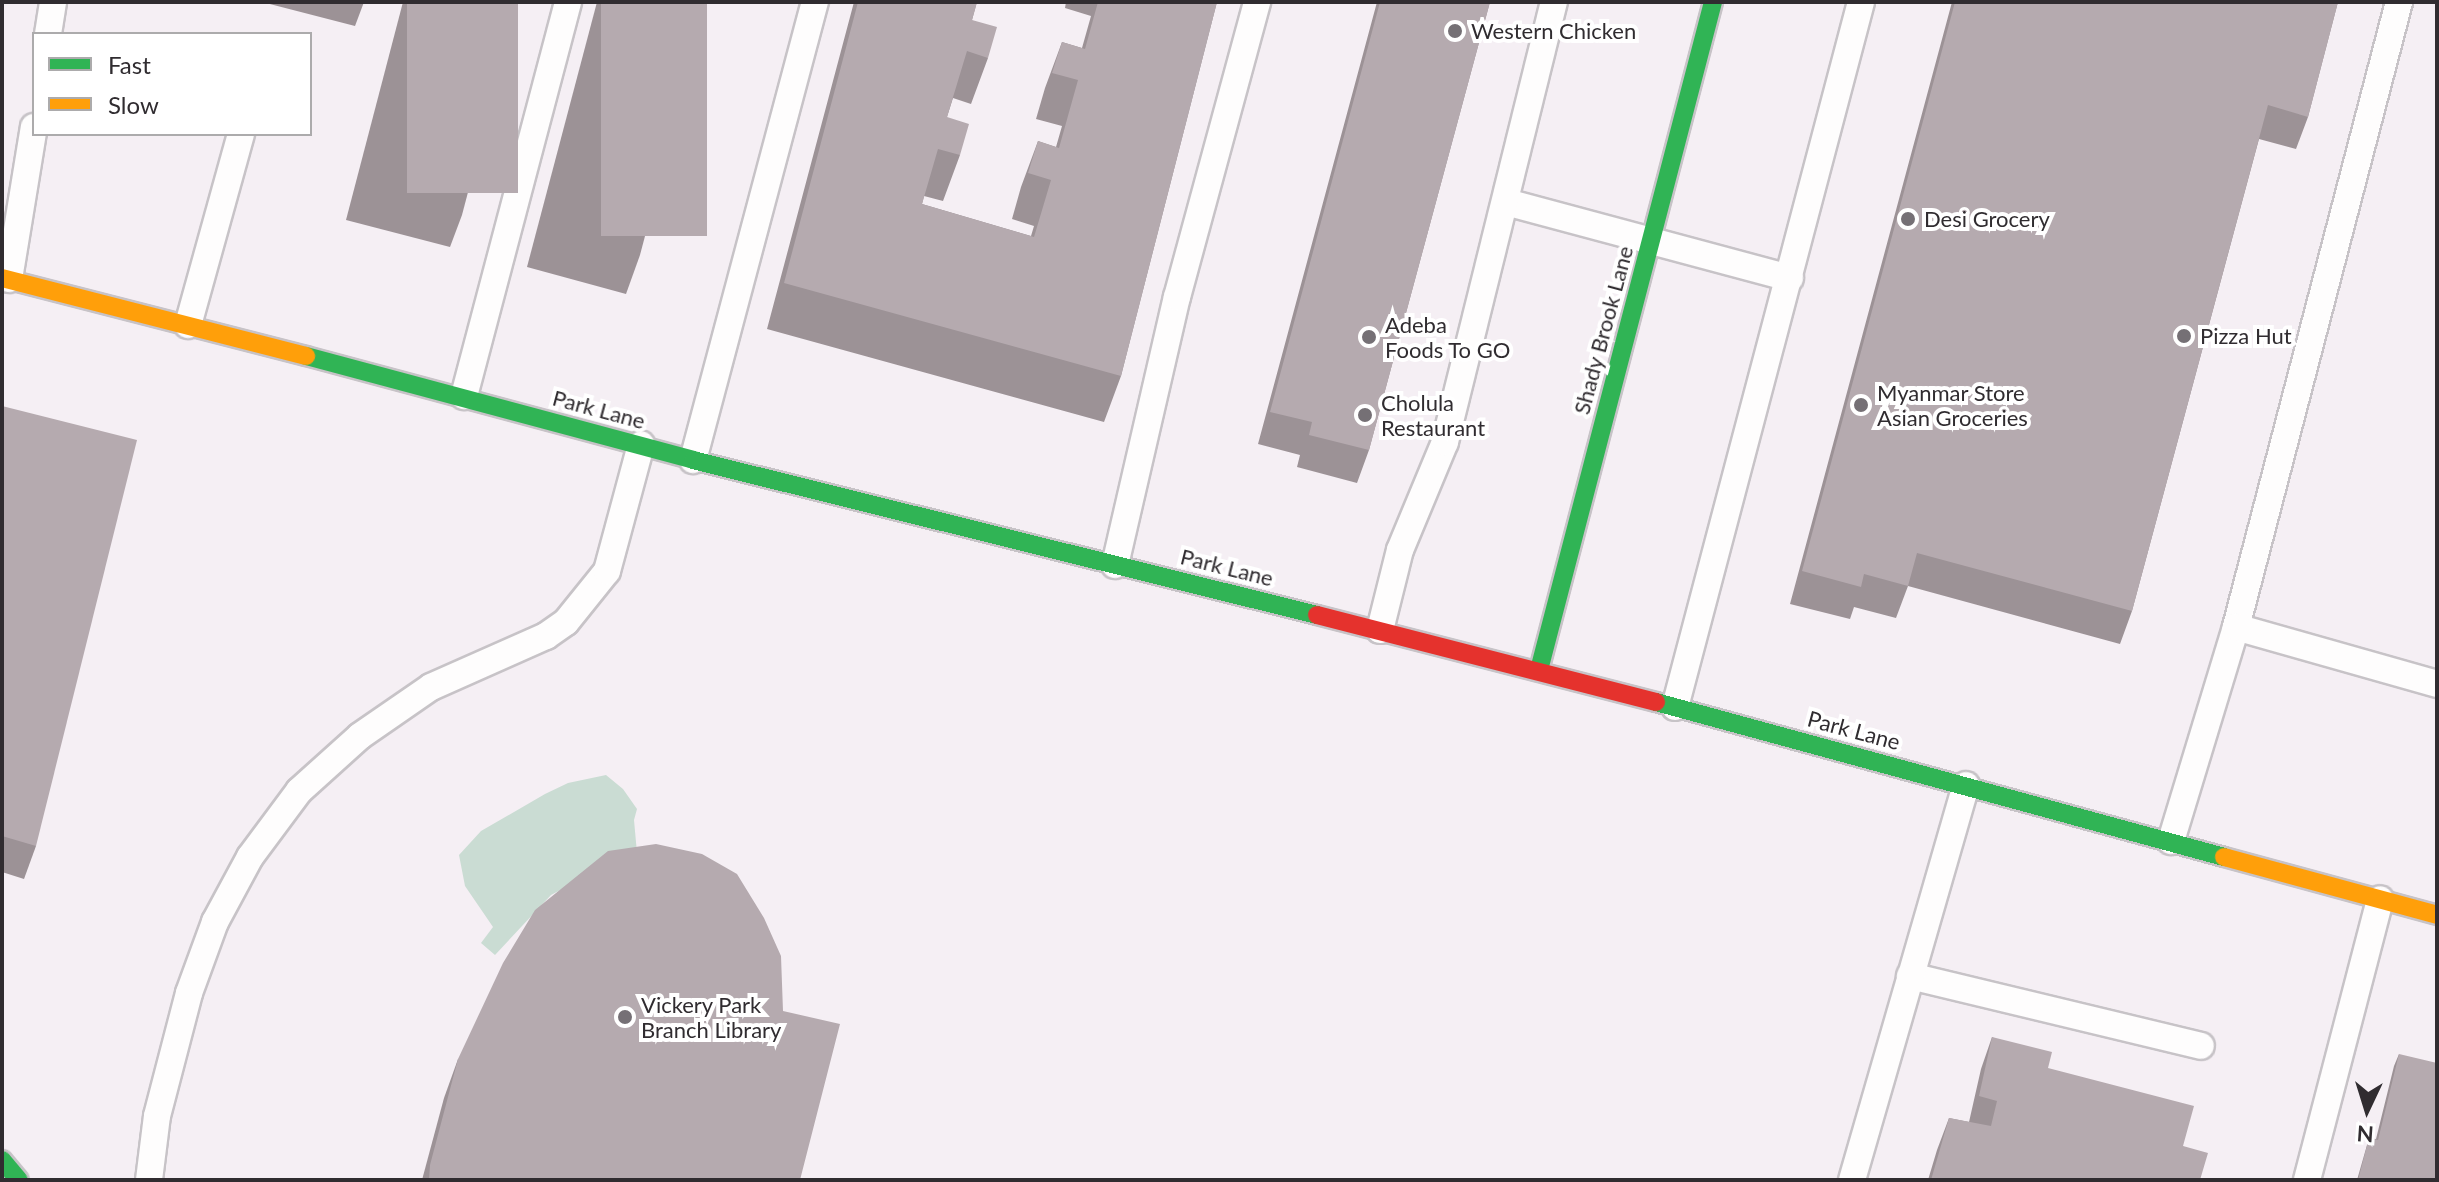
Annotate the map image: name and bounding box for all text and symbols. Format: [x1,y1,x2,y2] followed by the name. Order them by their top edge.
[1471,18,1636,44] place label: Western Chicken
[1446,22,1464,40] marker: Western Chicken
[32,32,312,136] legend
[108,50,151,79] text: Fast
[108,90,159,119] text: Slow
[1924,206,2050,232] place label: Desi Grocery
[1899,210,1917,228] marker: Desi Grocery
[1568,243,1638,417] street label: Shady Brook Lane
[1385,311,1511,362] place label: Adeba Foods To GO
[2200,323,2292,349] place label: Pizza Hut
[2175,327,2193,345] marker: Pizza Hut
[1360,328,1378,346] marker: Adeba Foods To GO
[1877,379,2028,430] place label: Myanmar Store Asian Groceries
[550,384,648,434] street label: Park Lane
[1381,389,1485,440] place label: Cholula Restaurant
[1852,396,1870,414] marker: Myanmar Store Asian Groceries
[1356,406,1374,424] marker: Cholula Restaurant
[1178,543,1276,591] street label: Park Lane
[1805,705,1903,755] street label: Park Lane
[641,991,781,1042] place label: Vickery Park Branch Library
[616,1008,634,1026] marker: Vickery Park Branch Library
[2327,1070,2407,1150] north arrow
[2356,1120,2375,1148] text: N

